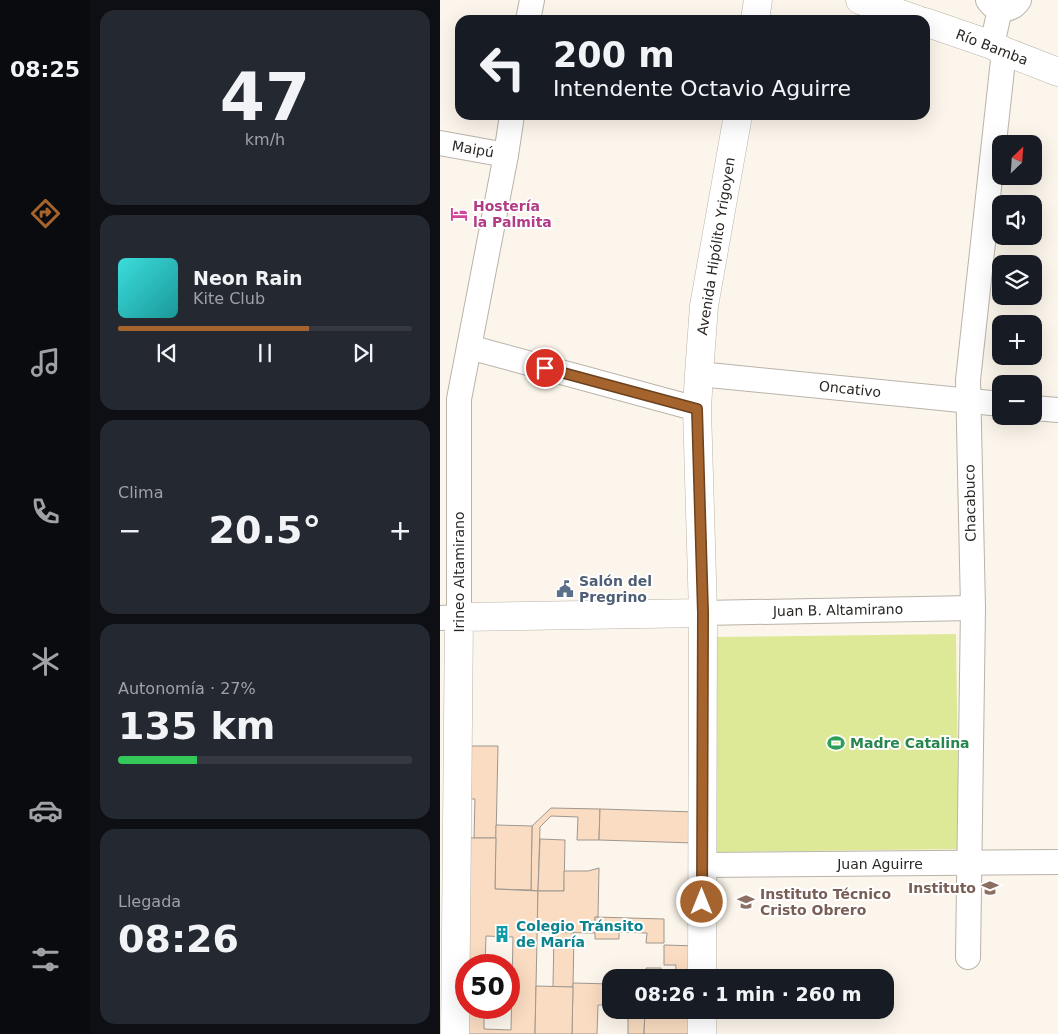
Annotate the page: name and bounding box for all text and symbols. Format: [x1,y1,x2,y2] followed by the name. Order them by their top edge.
[954,26,1030,68] street label: Río Bamba
[470,35,535,100] icon: left
[553,35,675,75] text: 200 m
[10,57,80,82] text: 08:25
[220,60,310,135] text: 47
[553,76,851,101] text: Intendente Octavio Aguirre
[245,130,285,149] text: km/h
[992,135,1042,185] north arrow
[992,135,1042,425] map controls
[451,137,495,161] street label: Maipú
[694,156,738,336] street label: Avenida Hipólito Yrigoyen
[992,195,1042,245] button: sound
[28,196,63,231] icon: directions
[473,198,552,230] place label: Hostería la Palmita
[449,204,469,224] hotel icon: Hostería la Palmita
[992,255,1042,305] button: layers
[193,267,302,289] text: Neon Rain
[193,289,265,308] text: Kite Club
[992,315,1042,365] button: +
[153,339,181,367] icon: previous
[251,339,279,367] icon: pause
[349,339,377,367] icon: next
[28,345,63,380] icon: music
[524,347,566,389] pin
[531,354,559,382] icon: arrive
[992,375,1042,425] button: −
[818,378,882,400] street label: Oncativo
[961,464,979,542] street label: Chacabuco
[118,483,163,502] text: Clima
[28,494,63,529] icon: phone
[209,508,321,552] text: 20.5°
[451,511,467,633] street label: Irineo Altamirano
[118,514,141,547] text: −
[389,514,412,547] text: +
[579,573,652,605] place label: Salón del Pregrino
[555,579,575,599] public building icon: Salón del Pregrino
[772,601,903,619] street label: Juan B. Altamirano
[28,644,63,679] icon: climate
[118,679,256,698] text: Autonomía · 27%
[118,704,275,748] text: 135 km
[826,733,846,753] sports icon: Madre Catalina
[850,735,970,751] place label: Madre Catalina
[28,793,63,828] icon: car
[836,856,923,872] street label: Juan Aguirre
[675,875,727,927] position arrow
[980,878,1000,898] school or university icon: Instituto
[908,880,976,896] place label: Instituto
[760,886,891,918] place label: Instituto Técnico Cristo Obrero
[118,892,181,911] text: Llegada
[736,892,756,912] school or university icon: Instituto Técnico Cristo Obrero
[118,917,239,961] text: 08:26
[516,918,644,950] place label: Colegio Tránsito de María
[492,924,512,944] building icon: Colegio Tránsito de María
[28,942,63,977] icon: filters
[455,954,520,1019] speed limit sign: 50
[634,983,862,1005] text: 08:26 · 1 min · 260 m

